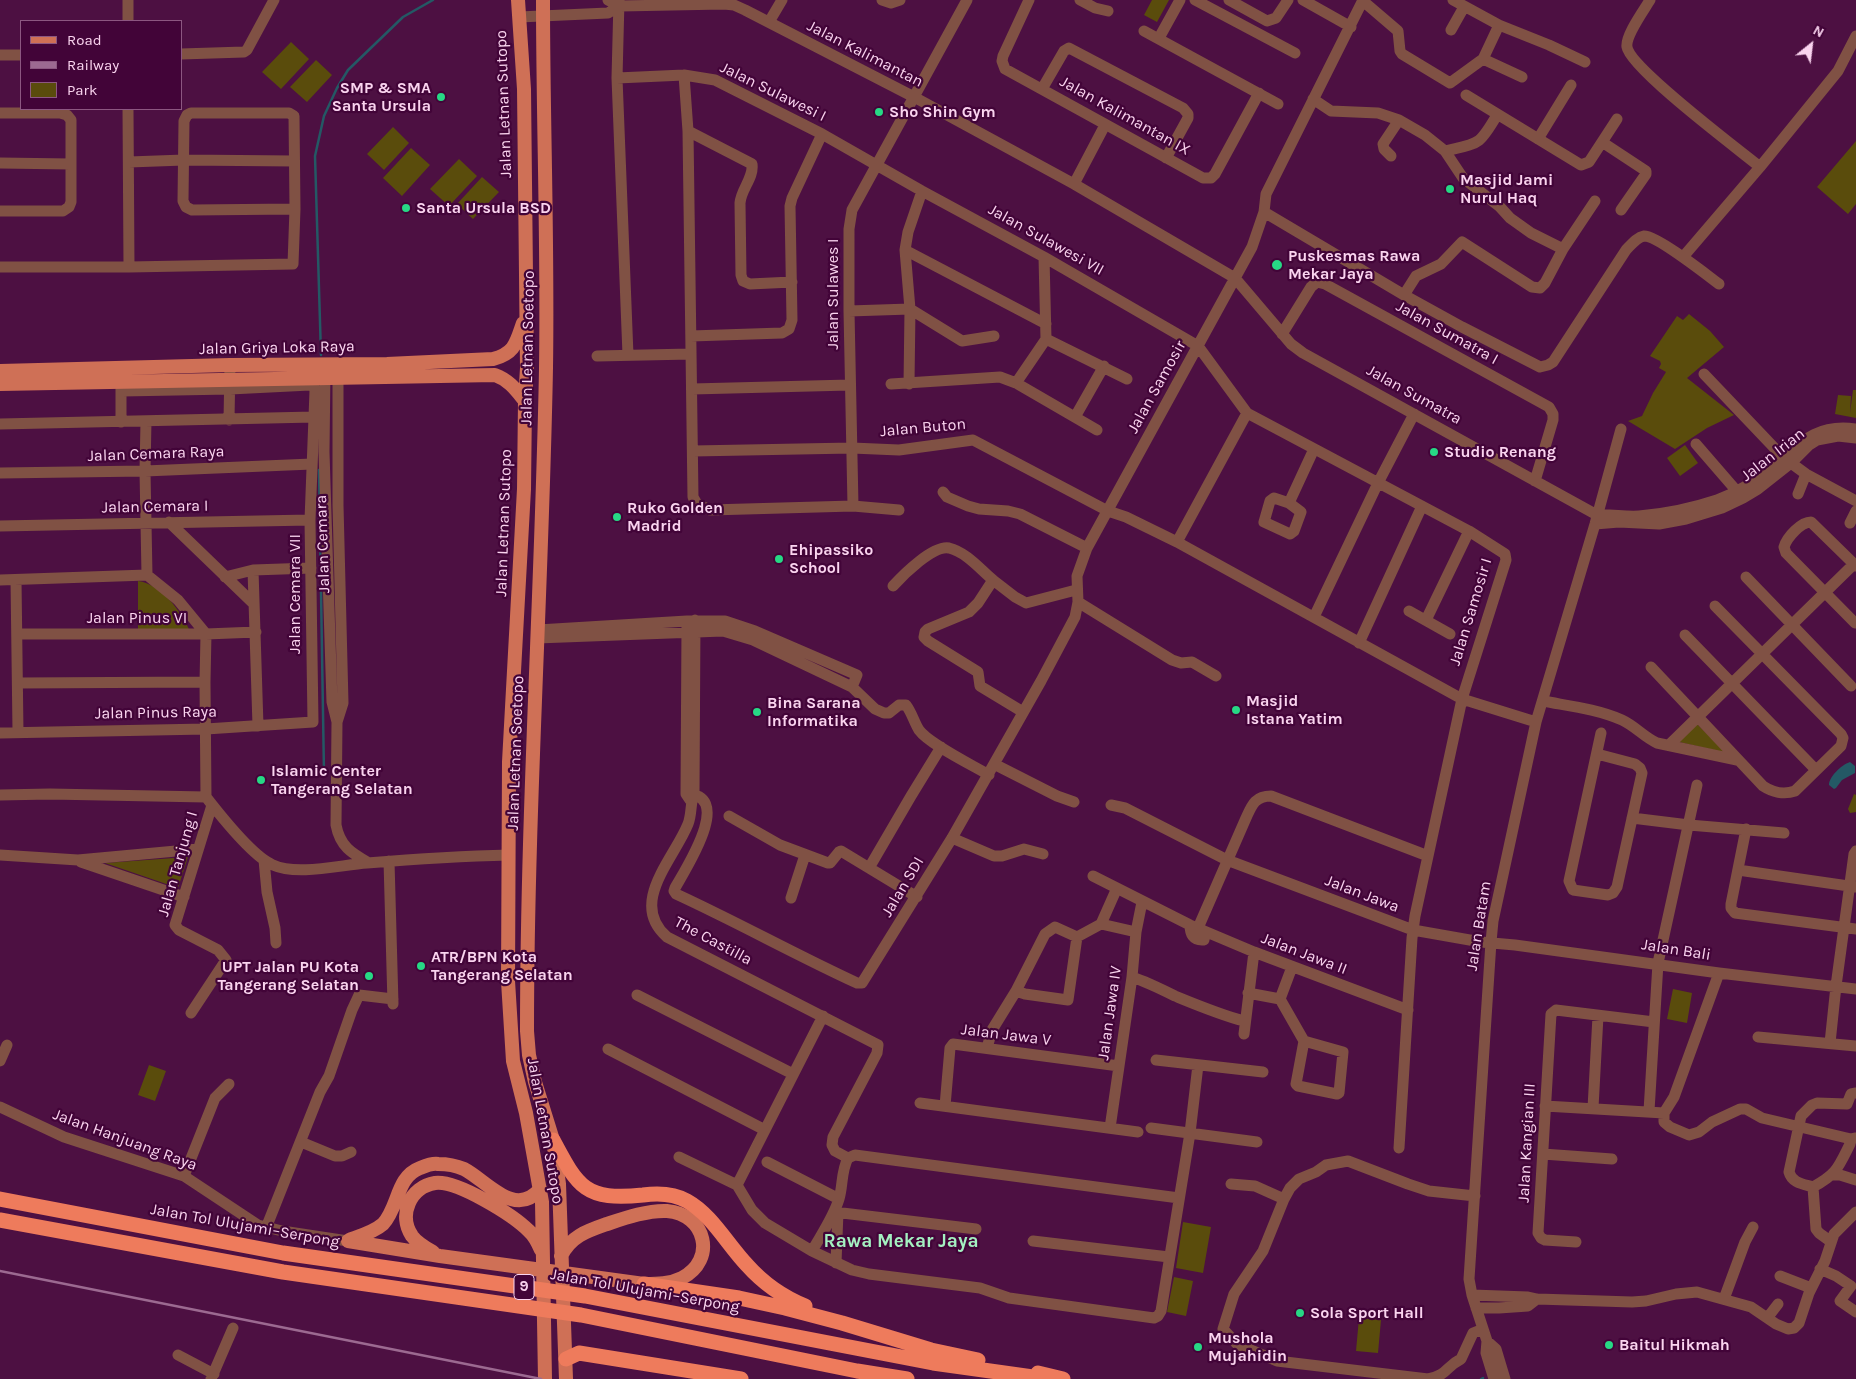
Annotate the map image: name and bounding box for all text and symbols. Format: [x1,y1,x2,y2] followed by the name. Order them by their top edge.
[804,16,926,92] street label: Jalan Kalimantan
[20,20,182,110] legend
[1786,20,1836,70] north arrow
[1810,22,1827,41] text: N
[492,30,516,178] street label: Jalan Letnan Sutopo
[67,31,102,49] text: Road
[67,56,119,74] text: Railway
[717,58,829,126] street label: Jalan Sulawesi I
[1056,72,1194,160] street label: Jalan Kalimantan IX
[332,78,431,116] place label: SMP & SMA Santa Ursula
[67,81,97,99] text: Park
[435,91,447,103] marker: SMP & SMA Santa Ursula
[889,102,996,122] place label: Sho Shin Gym
[873,106,885,118] marker: Sho Shin Gym
[1460,170,1553,208] place label: Masjid Jami Nurul Haq
[1444,183,1456,195] marker: Masjid Jami Nurul Haq
[416,198,551,218] place label: Santa Ursula BSD
[985,200,1107,280] street label: Jalan Sulawesi VII
[400,202,412,214] marker: Santa Ursula BSD
[823,238,843,350] street label: Jalan Sulawes I
[1288,246,1420,284] place label: Puskesmas Rawa Mekar Jaya
[1270,258,1284,272] marker: Puskesmas Rawa Mekar Jaya
[517,270,539,426] street label: Jalan Letnan Soetopo
[1392,297,1502,369] street label: Jalan Sumatra I
[199,337,355,359] street label: Jalan Griya Loka Raya
[1124,337,1190,437] street label: Jalan Samosir
[1363,361,1465,429] street label: Jalan Sumatra
[879,415,967,441] street label: Jalan Buton
[1737,424,1809,486] street label: Jalan Irian
[87,442,225,466] street label: Jalan Cemara Raya
[1444,442,1556,462] place label: Studio Renang
[1428,446,1440,458] marker: Studio Renang
[492,449,516,597] street label: Jalan Letnan Sutopo
[312,494,334,594] street label: Jalan Cemara
[102,496,208,518] street label: Jalan Cemara I
[627,498,723,536] place label: Ruko Golden Madrid
[611,511,623,523] marker: Ruko Golden Madrid
[285,534,305,654] street label: Jalan Cemara VII
[789,540,873,578] place label: Ehipassiko School
[773,553,785,565] marker: Ehipassiko School
[1446,556,1496,668] street label: Jalan Samosir I
[87,608,187,628] street label: Jalan Pinus VI
[504,675,528,831] street label: Jalan Letnan Soetopo
[1246,691,1343,729] place label: Masjid Istana Yatim
[767,693,861,731] place label: Bina Sarana Informatika
[95,702,217,724] street label: Jalan Pinus Raya
[1230,704,1242,716] marker: Masjid Istana Yatim
[751,706,763,718] marker: Bina Sarana Informatika
[271,761,413,799] place label: Islamic Center Tangerang Selatan
[255,774,267,786] marker: Islamic Center Tangerang Selatan
[154,809,202,919] street label: Jalan Tanjung I
[878,853,928,921] street label: Jalan SDI
[1322,871,1402,917] street label: Jalan Jawa
[1462,880,1496,972] street label: Jalan Batam
[671,913,755,969] street label: The Castilla
[1258,929,1350,979] street label: Jalan Jawa II
[1640,935,1712,965] street label: Jalan Bali
[431,947,573,985] place label: ATR/BPN Kota Tangerang Selatan
[217,957,359,995] place label: UPT Jalan PU Kota Tangerang Selatan
[415,960,427,972] marker: ATR/BPN Kota Tangerang Selatan
[1094,965,1126,1061] street label: Jalan Jawa IV
[363,970,375,982] marker: UPT Jalan PU Kota Tangerang Selatan
[960,1020,1052,1050] street label: Jalan Jawa V
[523,1057,567,1205] street label: Jalan Letnan Sutopo
[1514,1083,1540,1203] street label: Jalan Kangian III
[50,1105,200,1175] street label: Jalan Hanjuang Raya
[149,1200,341,1252] street label: Jalan Tol Ulujami–Serpong
[823,1231,979,1253] district label: Rawa Mekar Jaya
[549,1265,741,1317] street label: Jalan Tol Ulujami–Serpong
[514,1274,534,1300] road number: 9
[1310,1303,1424,1323] place label: Sola Sport Hall
[1294,1307,1306,1319] marker: Sola Sport Hall
[1208,1328,1287,1366] place label: Mushola Mujahidin
[1619,1335,1730,1355] place label: Baitul Hikmah
[1603,1339,1615,1351] marker: Baitul Hikmah
[1192,1341,1204,1353] marker: Mushola Mujahidin

